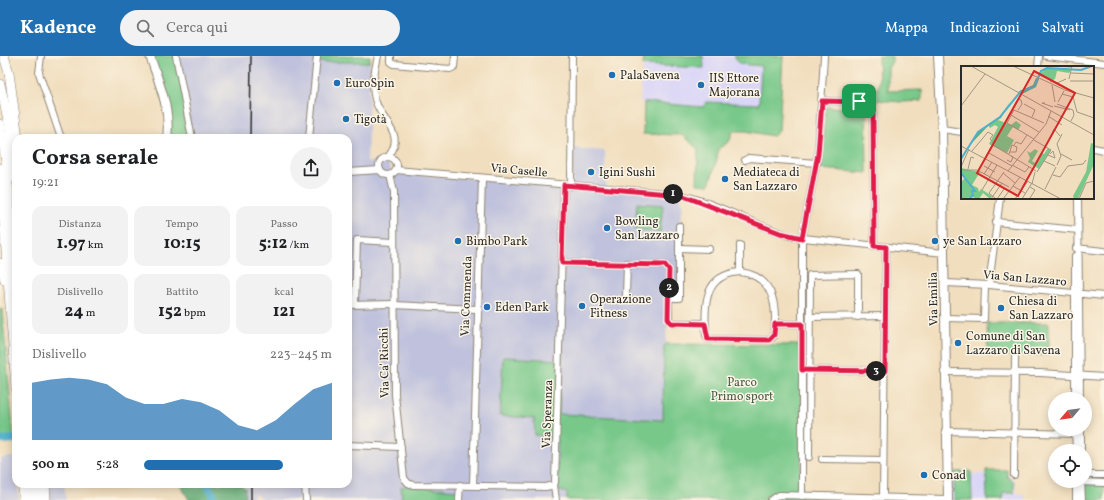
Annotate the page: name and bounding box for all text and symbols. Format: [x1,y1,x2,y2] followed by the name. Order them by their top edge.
[120,10,400,46] search box
[20,15,96,41] text: Kadence
[134,17,156,39] icon: search
[166,18,228,39] text: Cerca qui
[885,19,928,38] text: Mappa
[950,19,1020,38] text: Indicazioni
[1042,19,1084,38] text: Salvati
[961,66,1094,199] inset map
[620,68,680,84] place label: PalaSavena
[607,70,617,80] marker: PalaSavena
[709,71,760,101] place label: IIS Ettore Majorana
[345,76,395,92] place label: EuroSpin
[332,78,342,88] marker: EuroSpin
[696,80,706,90] marker: IIS Ettore Majorana
[842,84,876,118] pin
[848,90,870,112] icon: arrive
[354,112,387,128] place label: Tigotà
[341,114,351,124] marker: Tigotà
[32,143,158,174] text: Corsa serale
[290,147,332,189] button: share
[490,161,548,181] street label: Via Caselle
[599,165,656,181] place label: Igini Sushi
[733,165,800,195] place label: Mediateca di San Lazzaro
[586,167,596,177] marker: Igini Sushi
[32,174,59,192] text: 19:21
[720,174,730,184] marker: Mediateca di San Lazzaro
[663,184,683,204] pin: 1
[671,186,675,201] text: 1
[615,214,679,244] place label: Bowling San Lazzaro
[59,217,101,232] text: Distanza
[166,217,198,232] text: Tempo
[270,217,298,232] text: Passo
[602,223,612,233] marker: Bowling San Lazzaro
[56,232,86,255] text: 1.97
[163,232,201,255] text: 10:15
[259,232,287,255] text: 5:12
[466,234,528,250] place label: Bimbo Park
[943,234,1022,250] place label: ye San Lazzaro
[453,236,463,246] marker: Bimbo Park
[930,236,940,246] marker: ye San Lazzaro
[86,238,104,253] text: km
[287,238,309,253] text: /km
[458,255,476,337] street label: Via Commenda
[982,267,1067,291] street label: Via San Lazzaro
[926,272,942,326] street label: Via Emilia
[659,278,679,298] pin: 2
[666,280,672,295] text: 2
[57,285,103,300] text: Dislivello
[166,285,198,300] text: Battito
[274,285,294,300] text: kcal
[590,292,652,322] place label: Operazione Fitness
[1009,294,1073,324] place label: Chiesa di San Lazzaro
[65,300,83,323] text: 24
[158,300,182,323] text: 152
[273,300,295,323] text: 121
[495,300,549,316] place label: Eden Park
[577,301,587,311] marker: Operazione Fitness
[482,302,492,312] marker: Eden Park
[996,303,1006,313] marker: Chiesa di San Lazzaro
[83,306,95,321] text: m
[182,306,206,321] text: bpm
[376,327,394,398] street label: Via Ca' Ricchi
[966,329,1061,359] place label: Comune di San Lazzaro di Savena
[953,338,963,348] marker: Comune di San Lazzaro di Savena
[32,346,86,364] text: Dislivello
[270,346,332,364] text: 223–245 m
[866,361,886,381] pin: 3
[873,363,879,378] text: 3
[711,375,773,405] park label: Parco Primo sport
[539,379,557,449] street label: Via Speranza
[1048,392,1092,436] north arrow
[1048,392,1092,488] map controls
[1048,444,1092,488] button: locate
[32,456,69,474] text: 500 m
[96,456,119,474] text: 5:28
[932,468,966,484] place label: Conad
[919,470,929,480] marker: Conad

